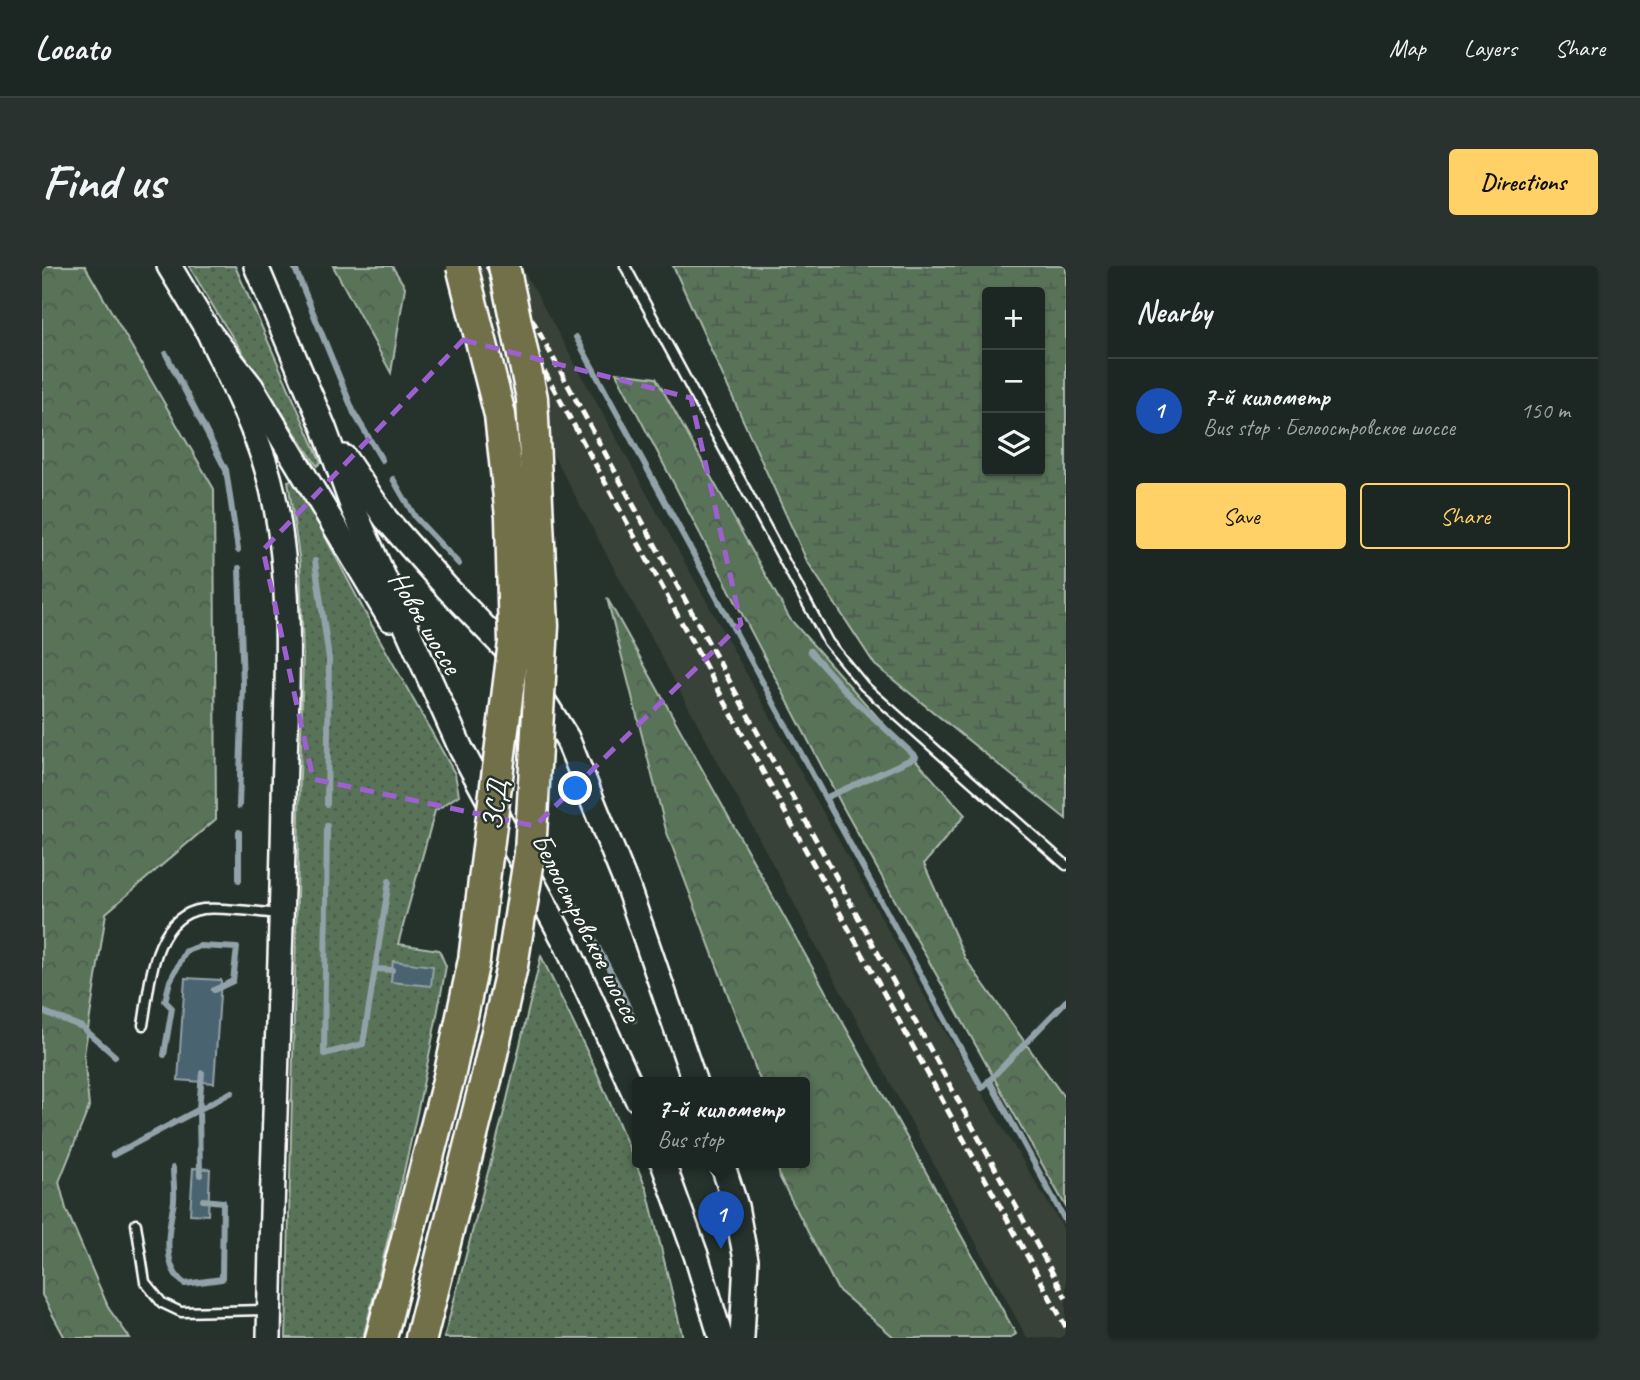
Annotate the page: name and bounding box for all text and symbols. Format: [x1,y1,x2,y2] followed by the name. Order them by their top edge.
[35,27,109,69] text: Locato
[1389,33,1426,63] text: Map
[1464,33,1517,63] text: Layers
[1555,33,1605,63] text: Share
[1449,149,1598,215] button: Directions
[42,151,164,213] text: Find us
[982,287,1045,476] map controls
[982,287,1045,350] button: +
[1136,293,1212,331] text: Nearby
[982,350,1045,413] button: −
[1203,380,1330,413] text: 7-й километр
[1154,396,1164,425] text: 1
[1521,396,1570,425] text: 150 m
[982,413,1045,476] button: layers
[1203,413,1455,442] text: Bus stop · Белоостровское шоссе
[1136,483,1346,549] button: Save
[1360,483,1570,549] button: Share
[381,564,471,682] street label: Новое шоссе
[558,771,592,805] your location
[474,776,515,832] street label: ЗСД
[524,827,650,1029] street label: Белоостровское шоссе
[632,1077,810,1168] popup
[658,1092,784,1125] text: 7-й километр
[658,1125,724,1154] text: Bus stop
[698,1191,744,1249] pin: 1

